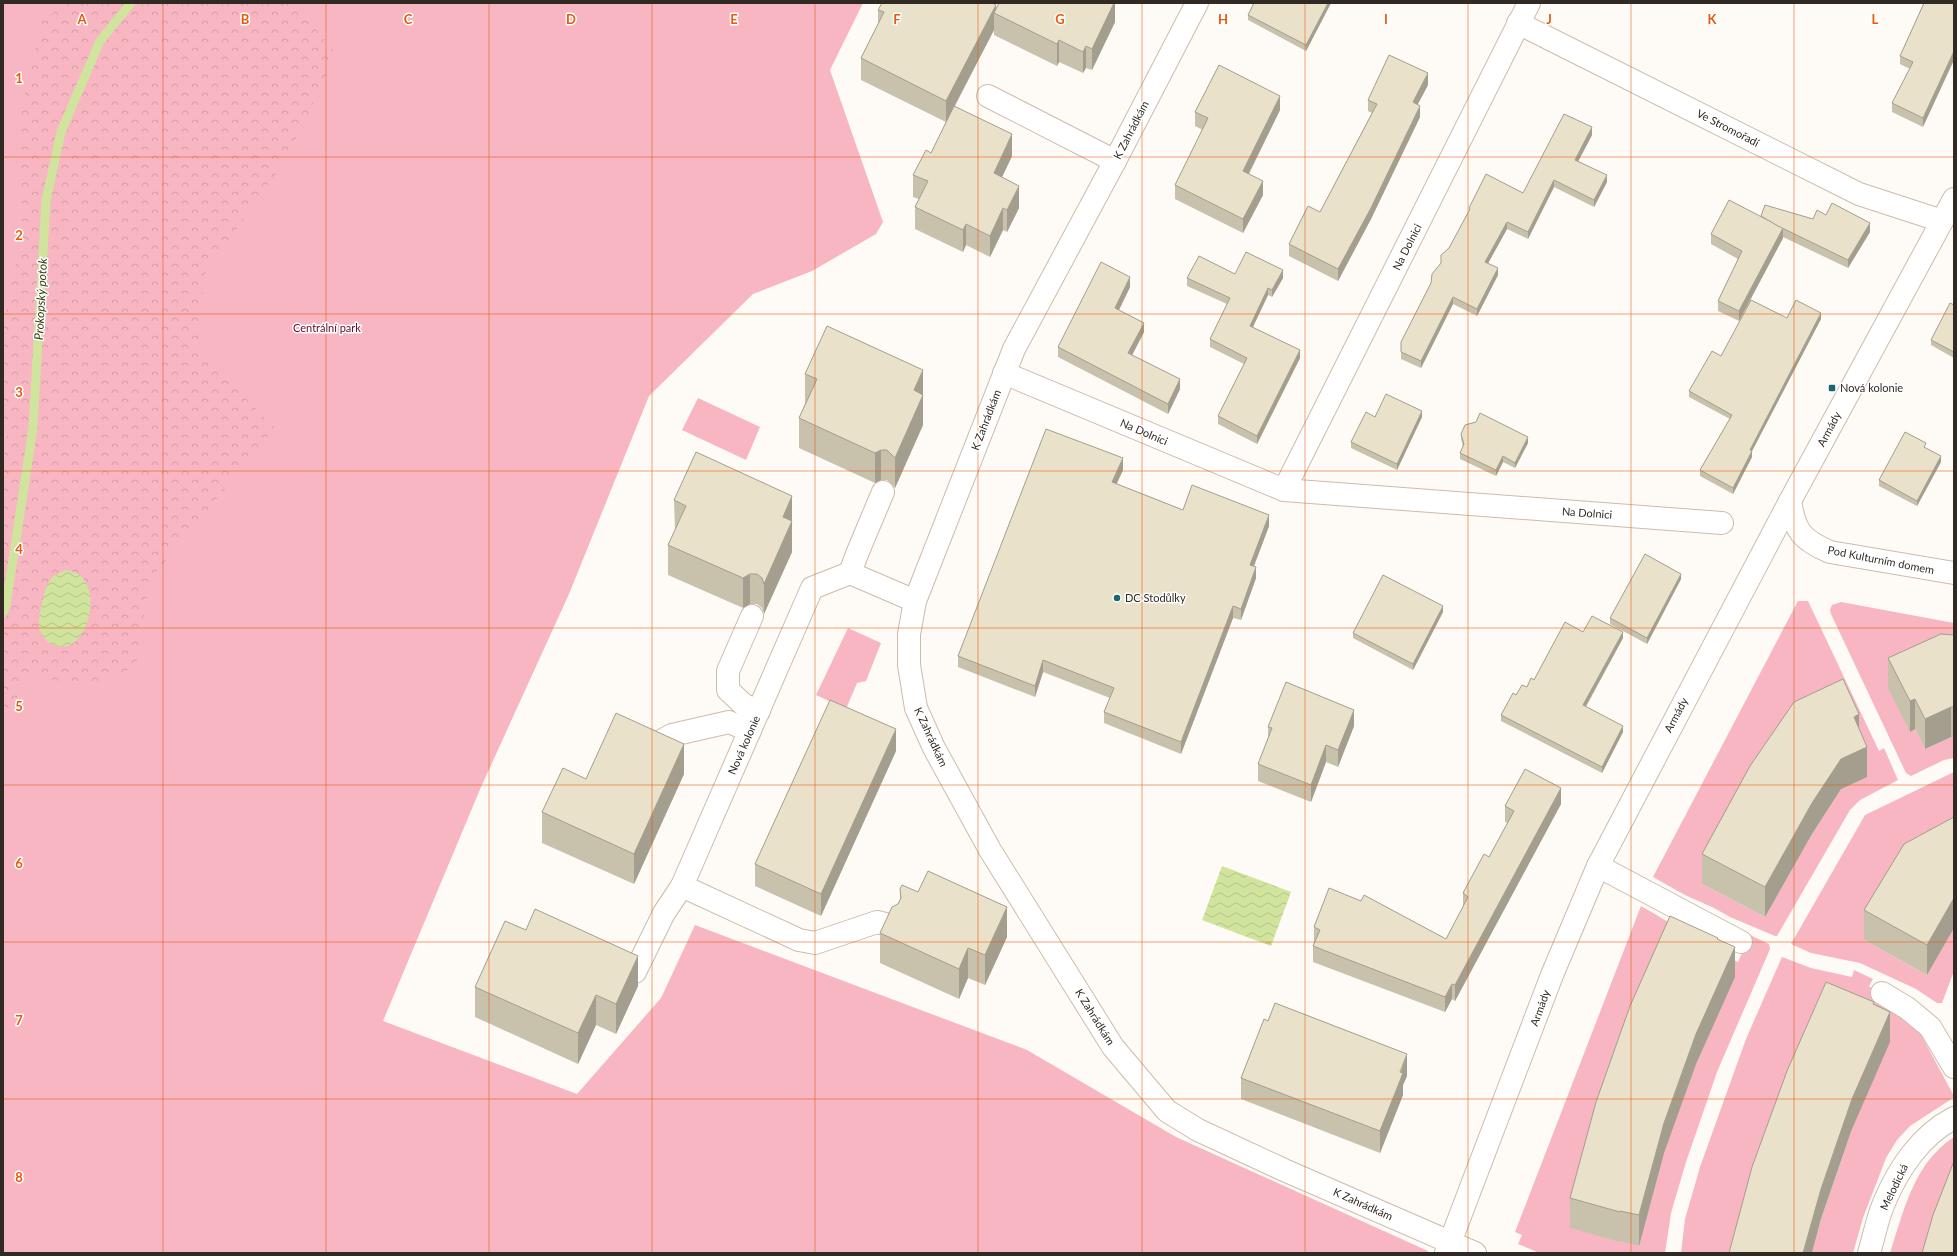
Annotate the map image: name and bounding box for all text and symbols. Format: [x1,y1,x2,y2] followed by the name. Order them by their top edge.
[76,11,87,27] text: A
[241,11,250,27] text: B
[404,11,413,27] text: C
[566,11,576,27] text: D
[730,11,738,27] text: E
[893,11,901,27] text: F
[1055,11,1065,27] text: G
[1218,11,1228,27] text: H
[1384,11,1388,27] text: I
[1546,11,1552,27] text: J
[1708,11,1718,27] text: K
[1872,11,1879,27] text: L
[15,70,23,86] text: 1
[1110,98,1151,161] street label: K Zahrádkám
[1695,106,1762,149] street label: Ve Stromořadí
[1389,221,1424,272] street label: Na Dolnici
[15,227,23,243] text: 2
[31,257,50,340] water label: Prokopský potok
[293,321,361,334] park label: Centrální park
[1840,381,1903,394] place label: Nová kolonie
[1827,383,1837,393] marker: Nová kolonie
[15,384,23,400] text: 3
[968,388,1003,452] street label: K Zahrádkám
[1814,409,1843,448] street label: Armády
[1118,416,1170,447] street label: Na Dolnici
[1561,504,1613,521] street label: Na Dolnici
[15,541,23,557] text: 4
[1827,543,1935,576] street label: Pod Kulturním domem
[1125,591,1186,604] place label: DC Stodůlky
[1112,593,1122,603] marker: DC Stodůlky
[1661,695,1690,734] street label: Armády
[15,698,23,714] text: 5
[912,705,951,769] street label: K Zahrádkám
[725,713,762,776] street label: Nová kolonie
[15,855,23,871] text: 6
[1073,986,1118,1047] street label: K Zahrádkám
[1527,988,1552,1028] street label: Armády
[15,1012,23,1028] text: 7
[1877,1162,1910,1212] street label: Melodická
[15,1169,23,1185] text: 8
[1331,1185,1395,1222] street label: K Zahrádkám

